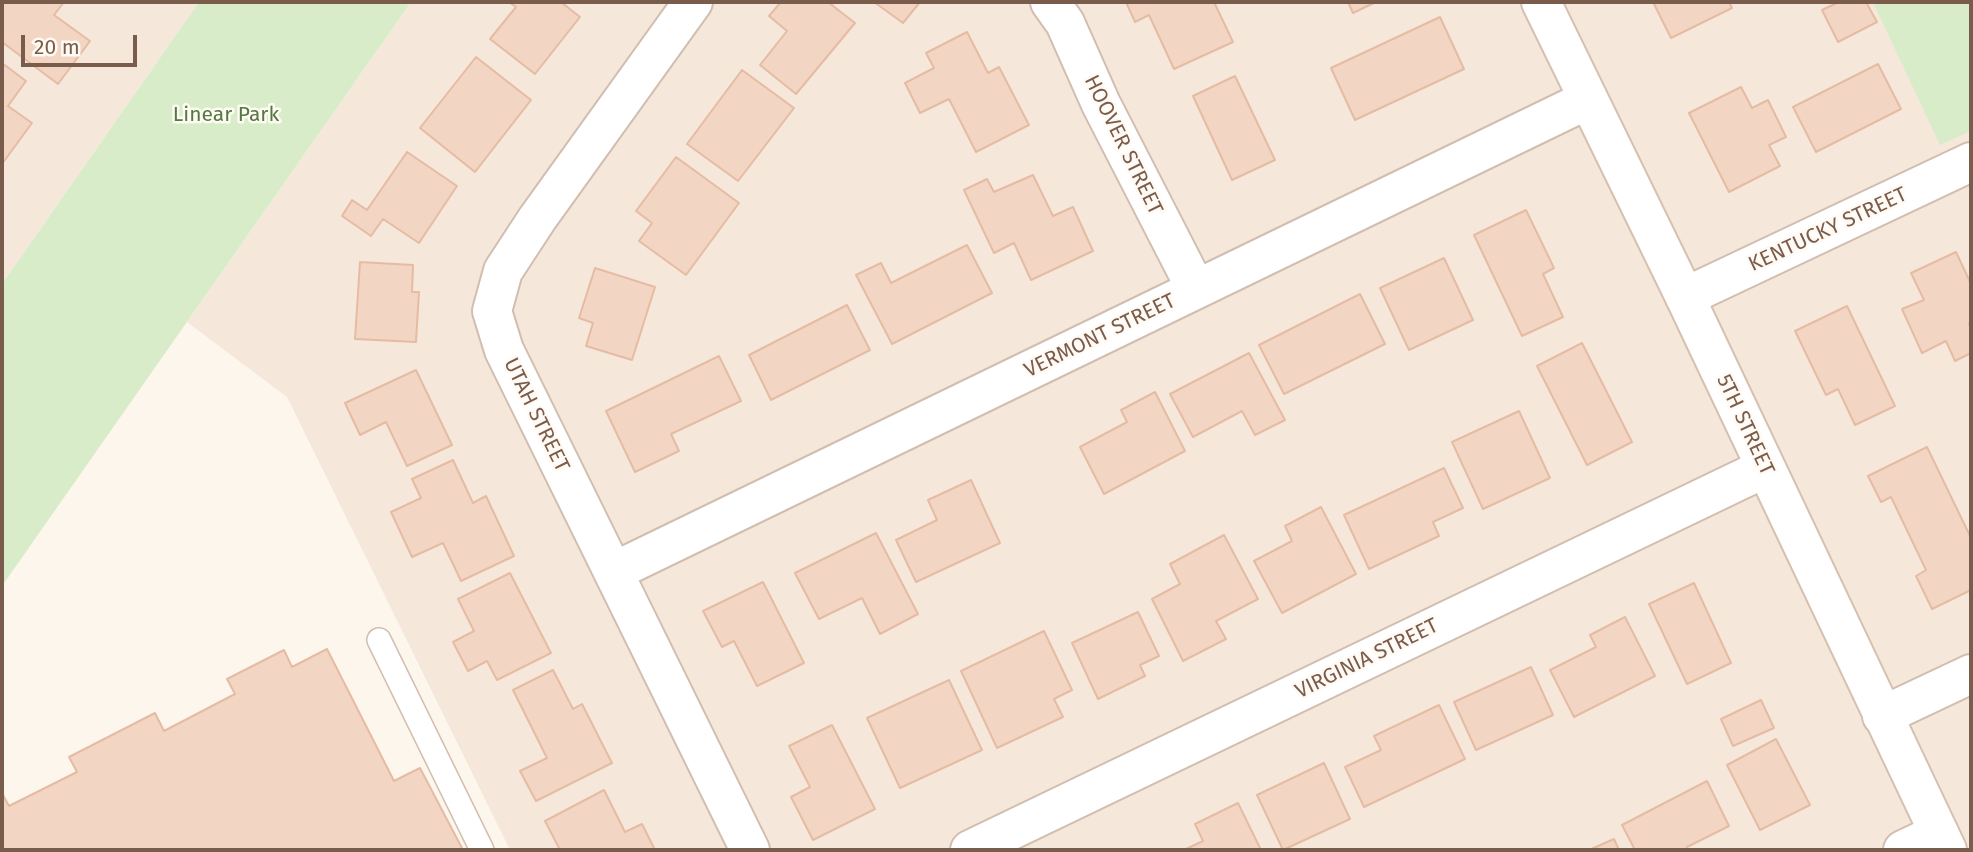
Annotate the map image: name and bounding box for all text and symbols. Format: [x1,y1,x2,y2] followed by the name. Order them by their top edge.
[24,21,140,65] scale bar
[34,34,80,60] text: 20 m
[1078,71,1168,219] street label: HOOVER STREET
[173,102,279,128] park label: Linear Park
[1745,182,1911,278] street label: KENTUCKY STREET
[1020,289,1180,383] street label: VERMONT STREET
[498,354,574,476] street label: UTAH STREET
[1711,371,1779,479] street label: 5TH STREET
[1291,614,1443,704] street label: VIRGINIA STREET

